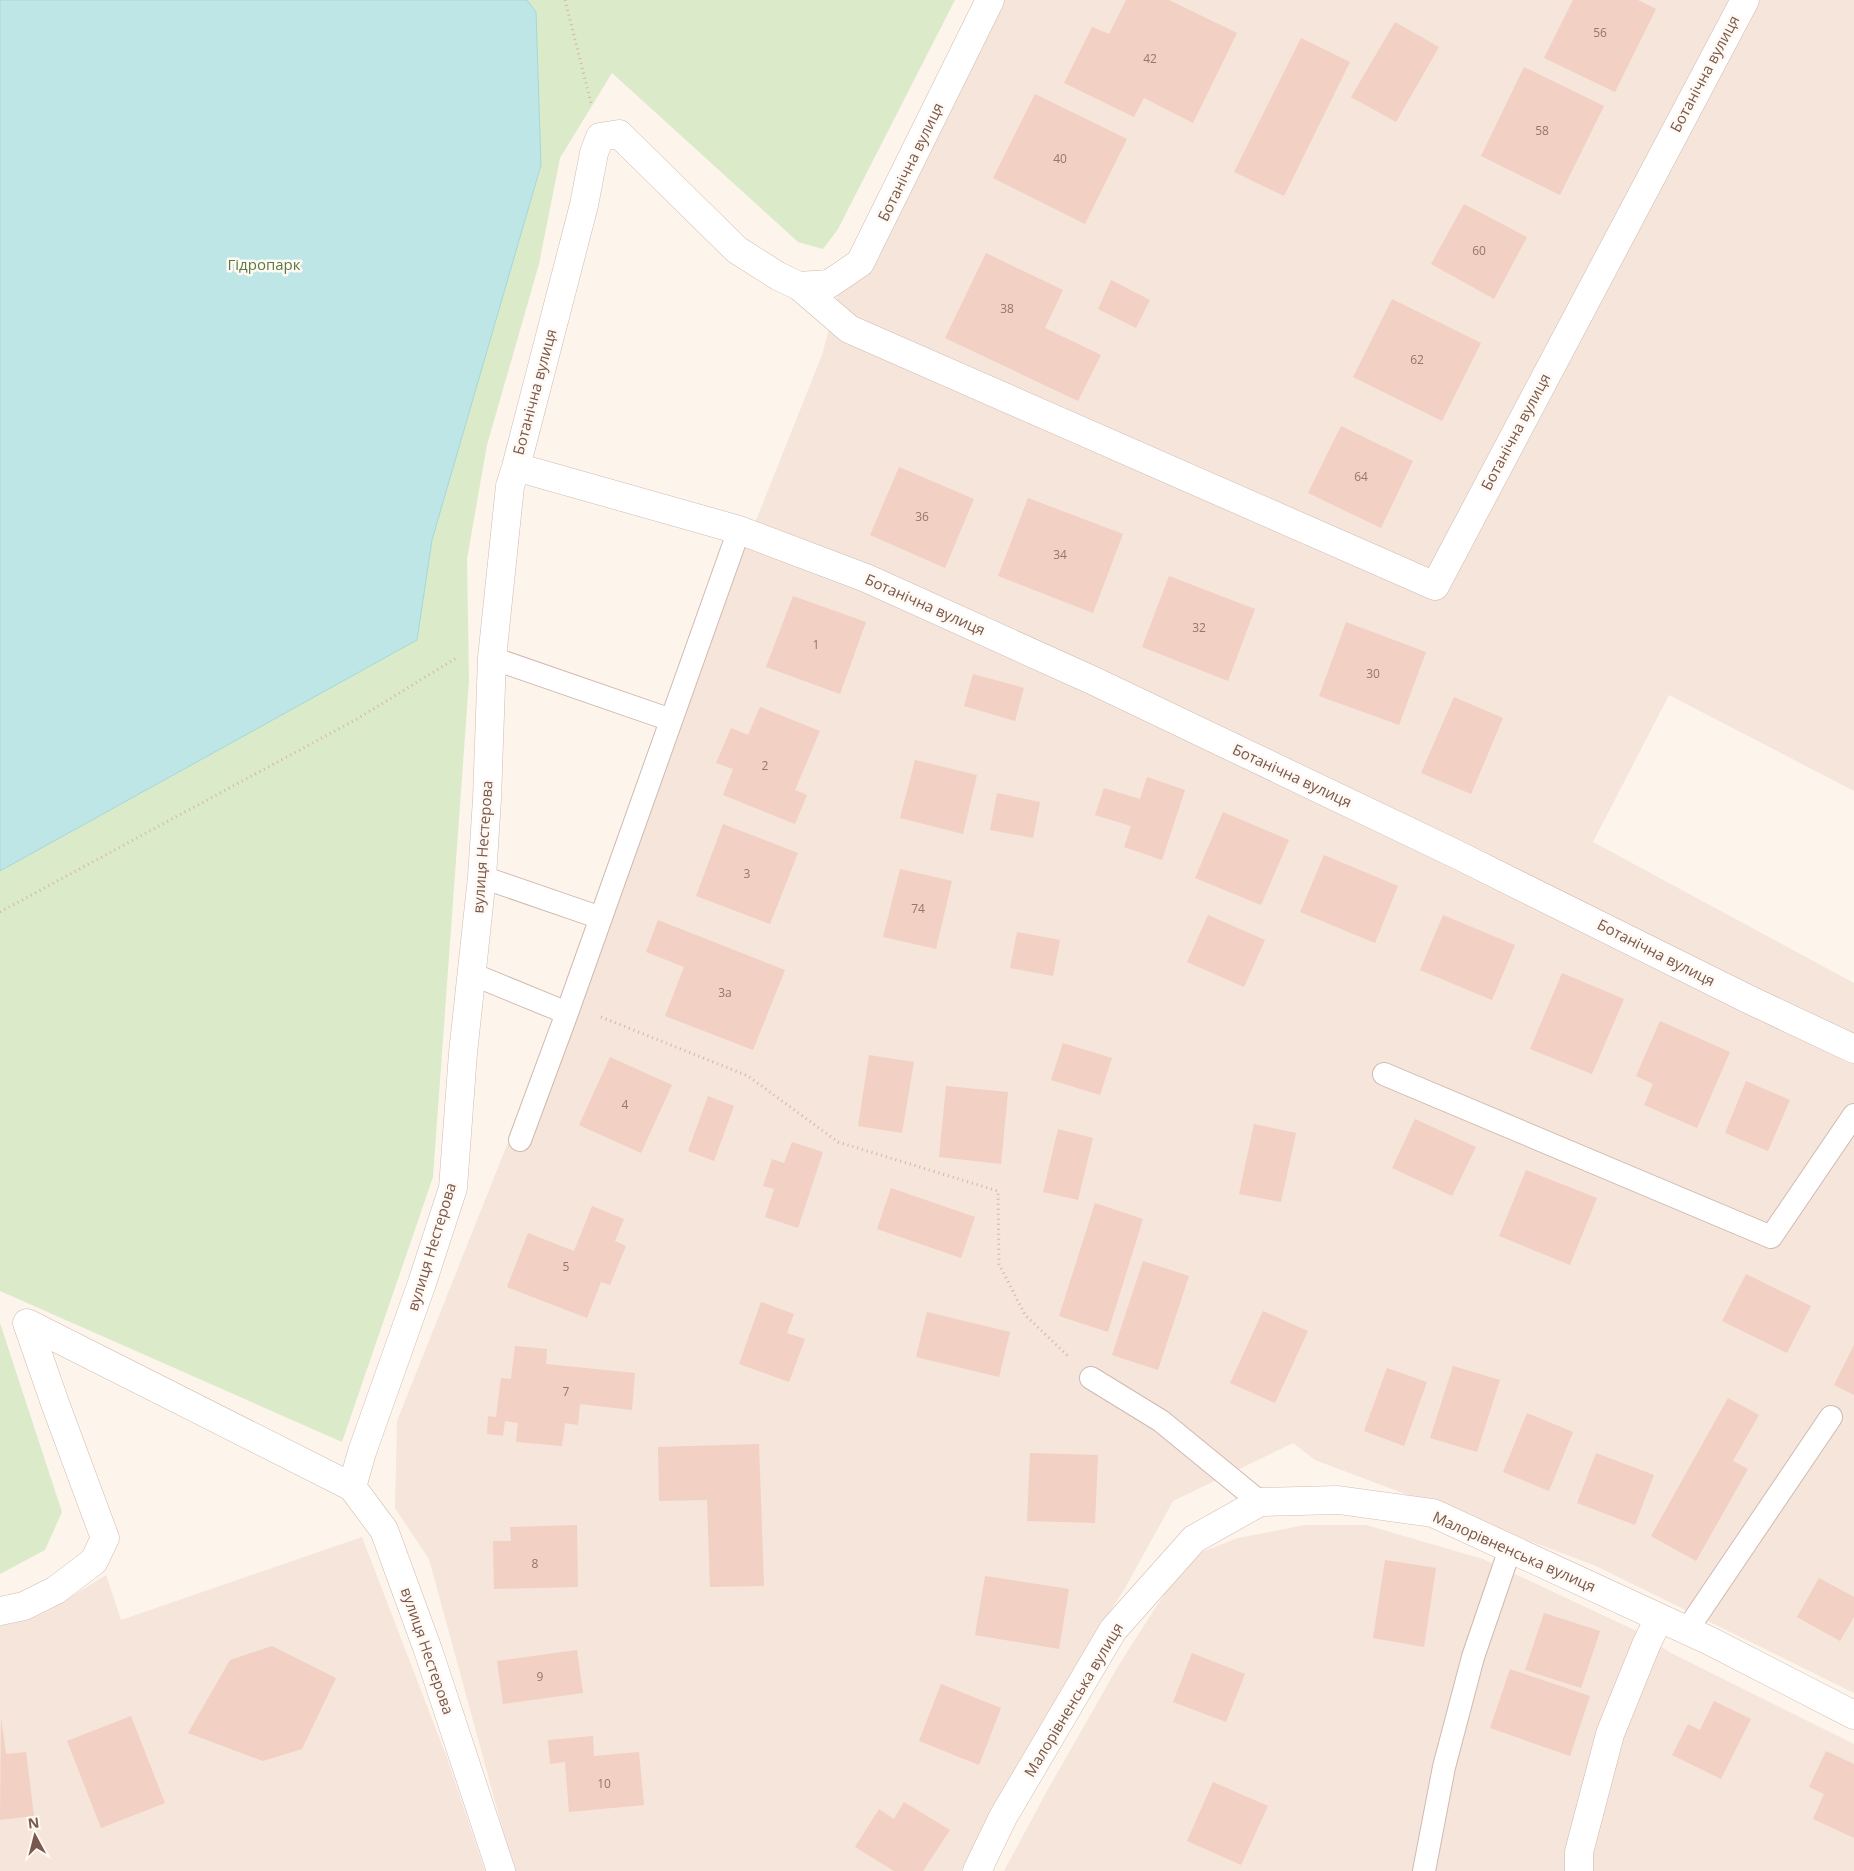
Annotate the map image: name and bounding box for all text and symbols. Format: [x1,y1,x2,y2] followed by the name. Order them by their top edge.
[1665,12,1743,135] street label: Ботанічна вулиця
[1593,24,1607,41] house number: 56
[1143,50,1157,67] house number: 42
[873,99,948,224] street label: Ботанічна вулиця
[1535,122,1549,139] house number: 58
[1053,150,1067,167] house number: 40
[1472,242,1486,259] house number: 60
[228,254,301,274] park label: Гідропарк
[1000,300,1014,317] house number: 38
[508,327,560,457] street label: Ботанічна вулиця
[1410,351,1424,368] house number: 62
[1476,370,1554,493] street label: Ботанічна вулиця
[1354,468,1368,485] house number: 64
[915,508,929,525] house number: 36
[1053,546,1067,563] house number: 34
[862,569,989,640] street label: Ботанічна вулиця
[1192,619,1206,636] house number: 32
[813,636,819,653] house number: 1
[1366,665,1380,682] house number: 30
[1229,739,1355,812] street label: Ботанічна вулиця
[762,757,769,774] house number: 2
[467,780,497,914] street label: вулиця Нестерова
[744,865,751,882] house number: 3
[911,900,925,917] house number: 74
[1594,914,1719,990] street label: Ботанічна вулиця
[718,984,732,1001] house number: 3а
[622,1096,629,1113] house number: 4
[402,1180,460,1313] street label: вулиця Нестерова
[563,1258,570,1275] house number: 5
[563,1383,570,1400] house number: 7
[1430,1506,1599,1596] street label: Малорівненська вулиця
[532,1555,539,1572] house number: 8
[397,1584,459,1717] street label: вулиця Нестерова
[1019,1619,1127,1780] street label: Малорівненська вулиця
[537,1668,544,1685] house number: 9
[597,1775,611,1792] house number: 10
[10,1811,60,1861] north arrow
[27,1812,40,1833] text: N

